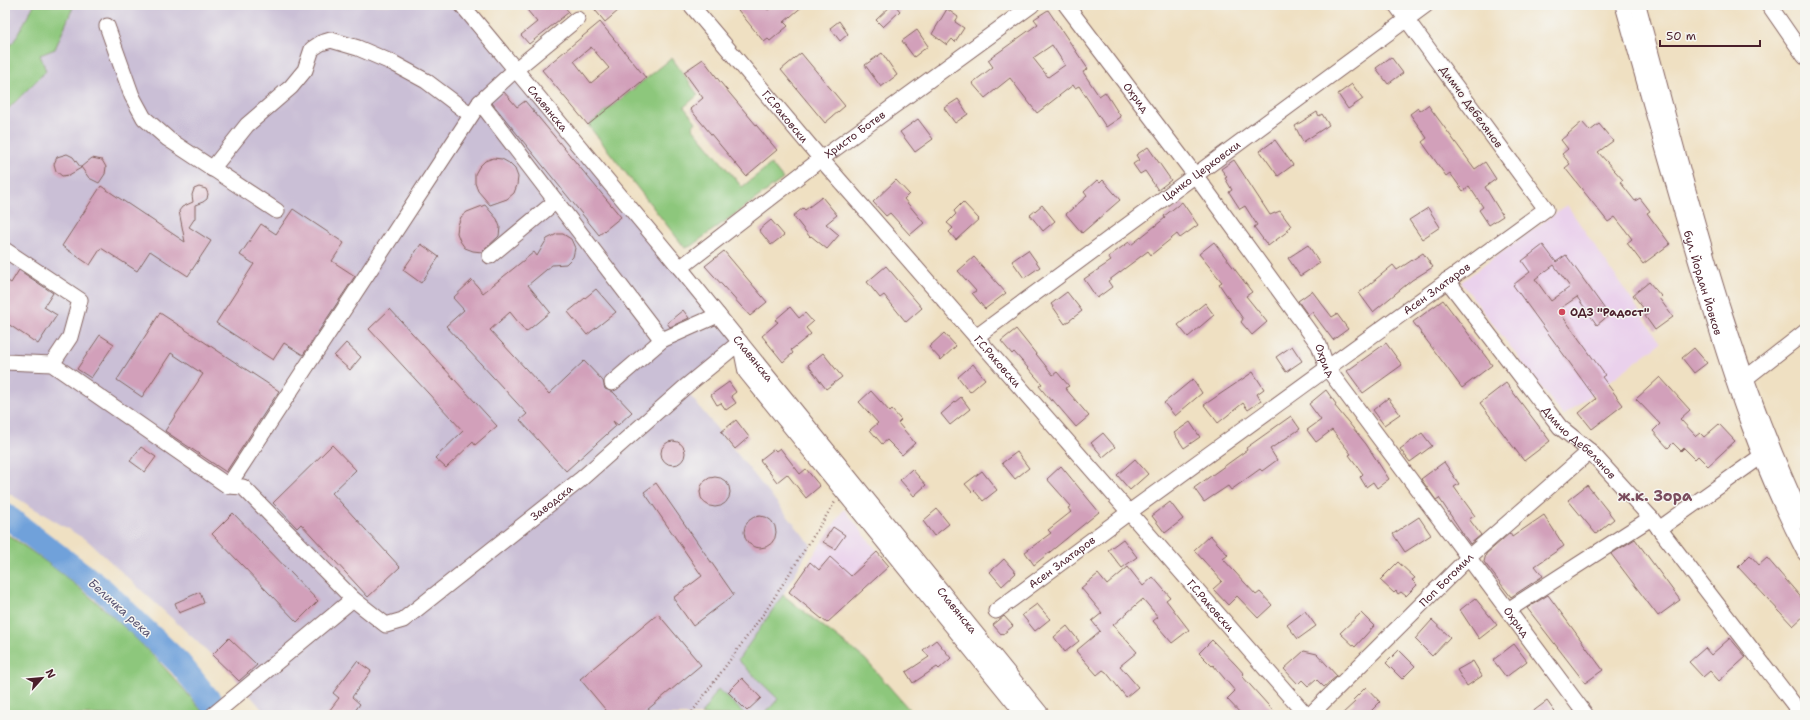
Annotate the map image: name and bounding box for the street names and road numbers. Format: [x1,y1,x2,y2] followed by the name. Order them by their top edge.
[1436,63,1506,151] street label: Димчо Дебелянов
[1120,79,1152,116] street label: Охрид
[524,82,571,135] street label: Славянска
[759,87,812,146] street label: Г.С.Раковски
[821,107,888,162] street label: Христо Ботев
[1159,137,1243,205] street label: Цанко Церковски
[1680,229,1726,337] street label: бул. Йордан Йовков
[1400,259,1473,318] street label: Асен Златаров
[730,332,777,385] street label: Славянска
[971,332,1024,391] street label: Г.С.Раковски
[1312,342,1338,380] street label: Охрид
[1539,403,1619,482] street label: Димчо Дебелянов
[527,481,576,524] street label: Заводска
[1025,532,1098,592] street label: Асен Златаров
[1416,549,1476,610] street label: Поп Богомил
[1184,576,1237,635] street label: Г.С.Раковски
[934,584,981,637] street label: Славянска
[1500,604,1533,640] street label: Охрид

